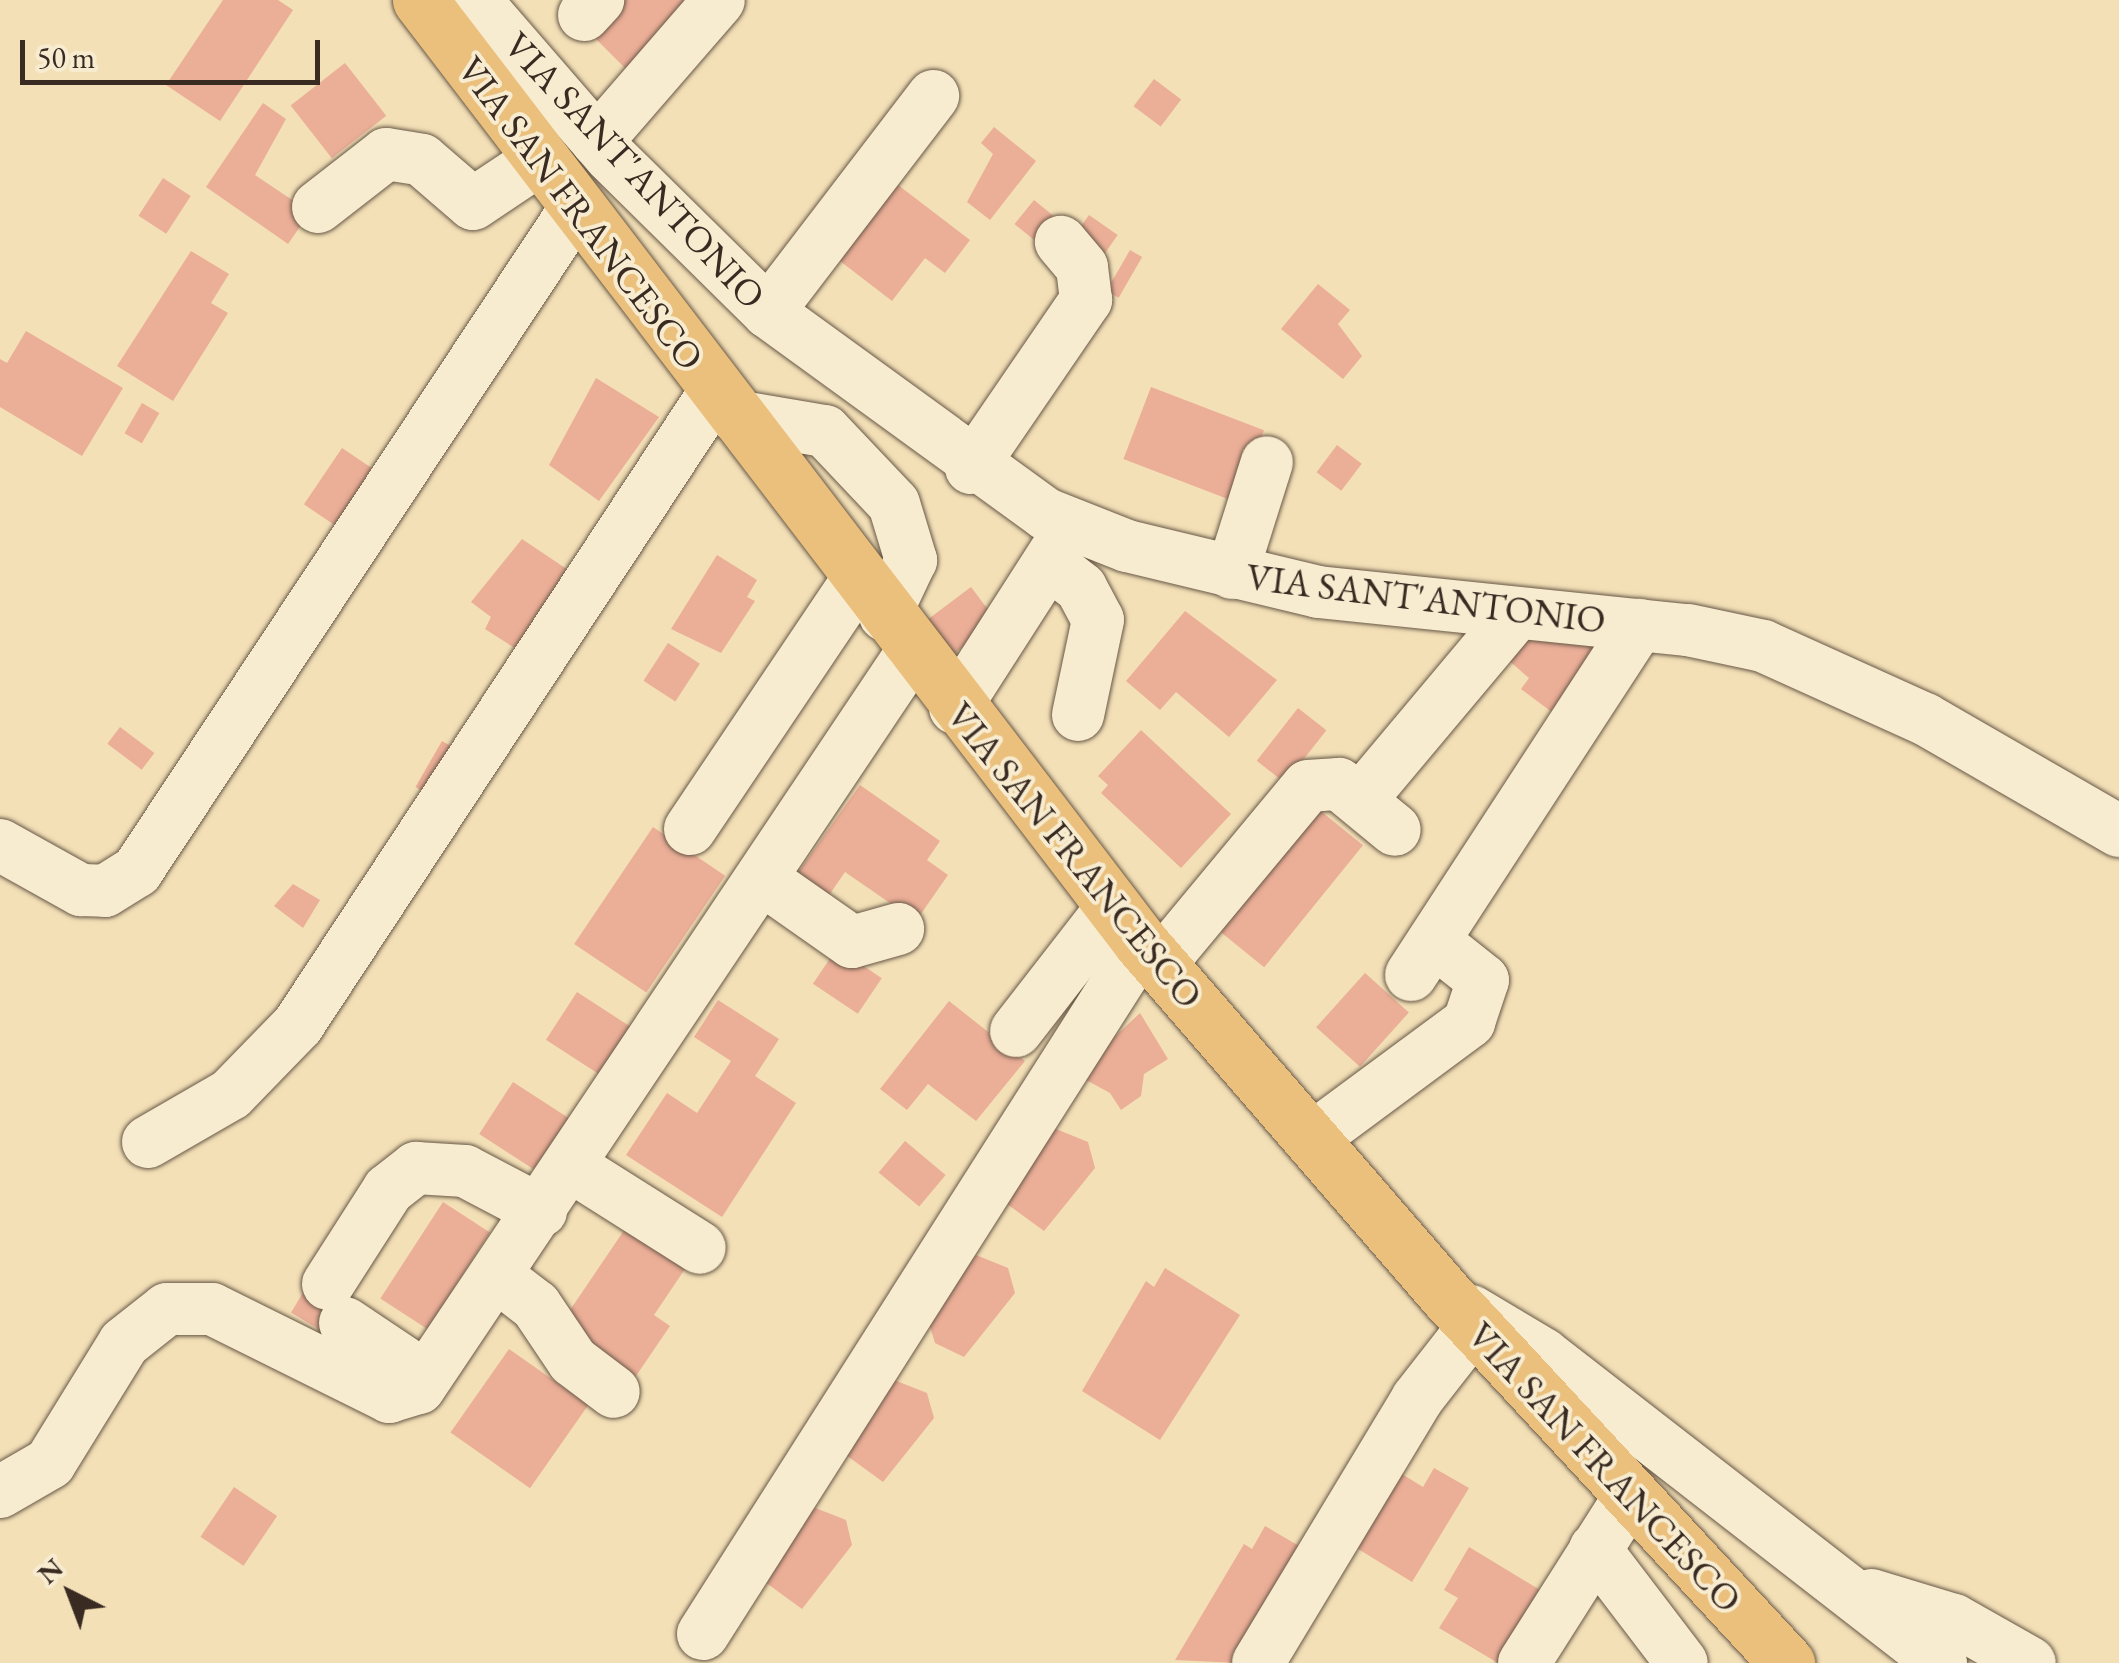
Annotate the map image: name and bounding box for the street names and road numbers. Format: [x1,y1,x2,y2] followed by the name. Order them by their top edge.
[495,22,775,318] street label: VIA SANT'ANTONIO
[448,47,714,379] street label: VIA SAN FRANCESCO
[1244,553,1608,643] street label: VIA SANT'ANTONIO
[938,693,1212,1017] street label: VIA SAN FRANCESCO
[1459,1312,1751,1622] street label: VIA SAN FRANCESCO

